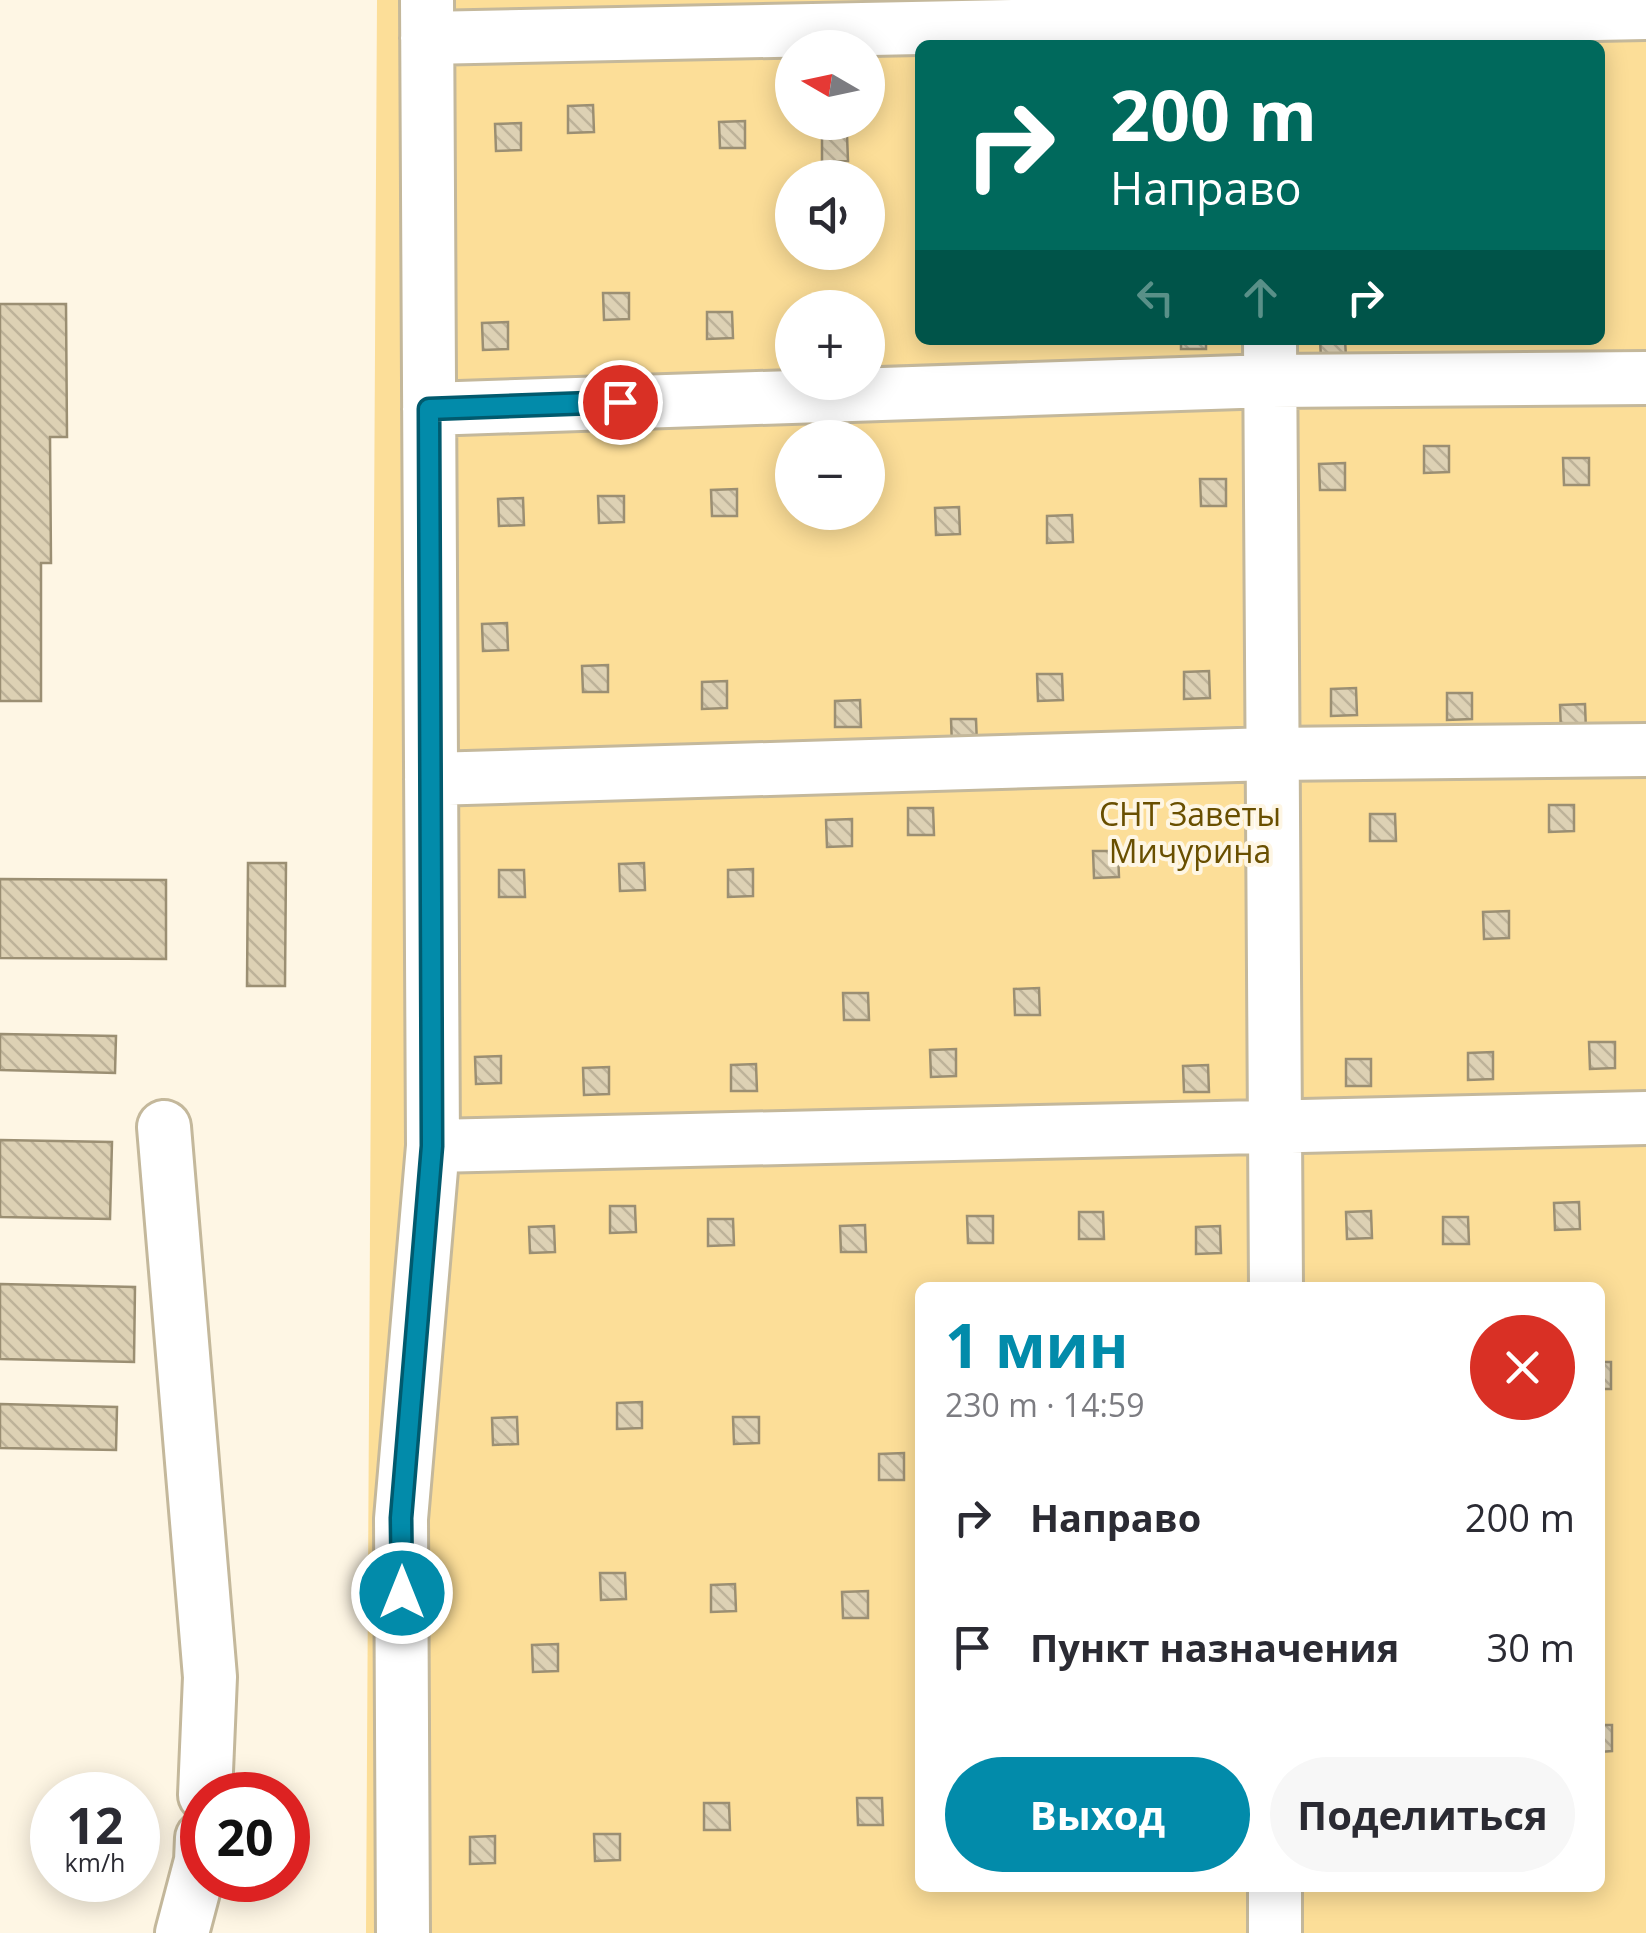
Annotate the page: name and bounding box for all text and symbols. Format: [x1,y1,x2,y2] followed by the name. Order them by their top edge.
[775,30,885,140] north arrow
[775,30,885,530] map controls
[1110,66,1317,162] text: 200 m
[945,80,1075,210] icon: right
[1110,157,1302,218] text: Направо
[775,160,885,270] button: sound
[1128,270,1183,325] icon: left
[1233,270,1288,325] icon: ahead
[1338,270,1393,325] icon: right
[775,290,885,400] button: +
[578,360,663,445] pin
[593,375,648,430] icon: arrive
[775,420,885,530] button: −
[1099,792,1281,872] park label: СНТ Заветы Мичурина
[945,1304,1129,1386] text: 1 мин
[1470,1315,1575,1420] button: close
[945,1383,1144,1426] text: 230 m · 14:59
[945,1490,1000,1545] icon: right
[1030,1491,1201,1543] text: Направо
[1465,1491,1575,1543] text: 200 m
[350,1541,454,1645] position arrow
[945,1620,1000,1675] icon: arrive
[1030,1621,1399,1673] text: Пункт назначения
[1486,1621,1575,1673] text: 30 m
[945,1757,1250,1872] button: Выход
[1270,1757,1575,1872] button: Поделиться
[180,1772,310,1902] speed limit sign: 20
[66,1791,124,1859] text: 12
[65,1845,125,1879] text: km/h

